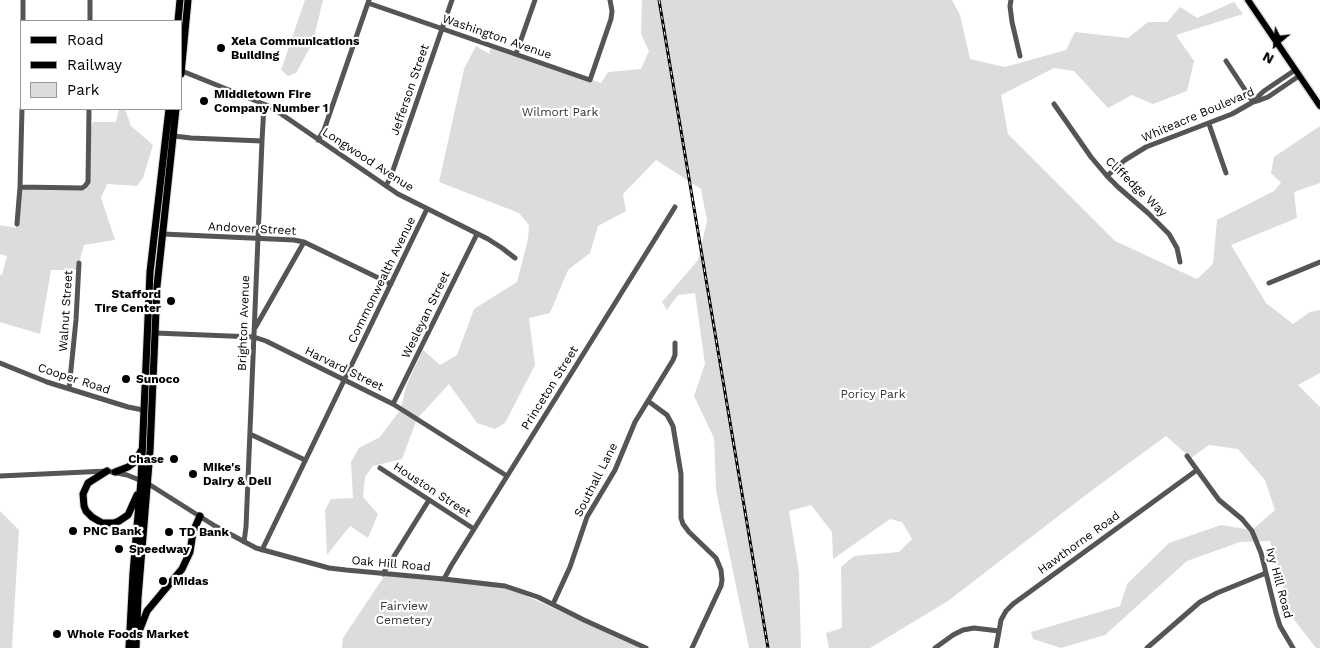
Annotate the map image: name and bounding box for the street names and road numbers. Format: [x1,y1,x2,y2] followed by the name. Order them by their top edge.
[440,12,554,62] street label: Washington Avenue
[388,42,432,138] street label: Jefferson Street
[1139,85,1257,145] street label: Whiteacre Boulevard
[320,125,416,195] street label: Longwood Avenue
[1102,154,1170,220] street label: Cliffedge Way
[345,214,419,346] street label: Commonwealth Avenue
[208,219,296,239] street label: Andover Street
[399,269,453,361] street label: Wesleyan Street
[56,270,76,352] street label: Walnut Street
[235,275,253,371] street label: Brighton Avenue
[518,343,582,433] street label: Princeton Street
[302,344,386,394] street label: Harvard Street
[36,361,112,397] street label: Cooper Road
[571,441,621,519] street label: Southall Lane
[391,460,473,520] street label: Houston Street
[1035,508,1123,578] street label: Hawthorne Road
[1263,546,1295,620] street label: Ivy Hill Road
[351,553,431,575] street label: Oak Hill Road

